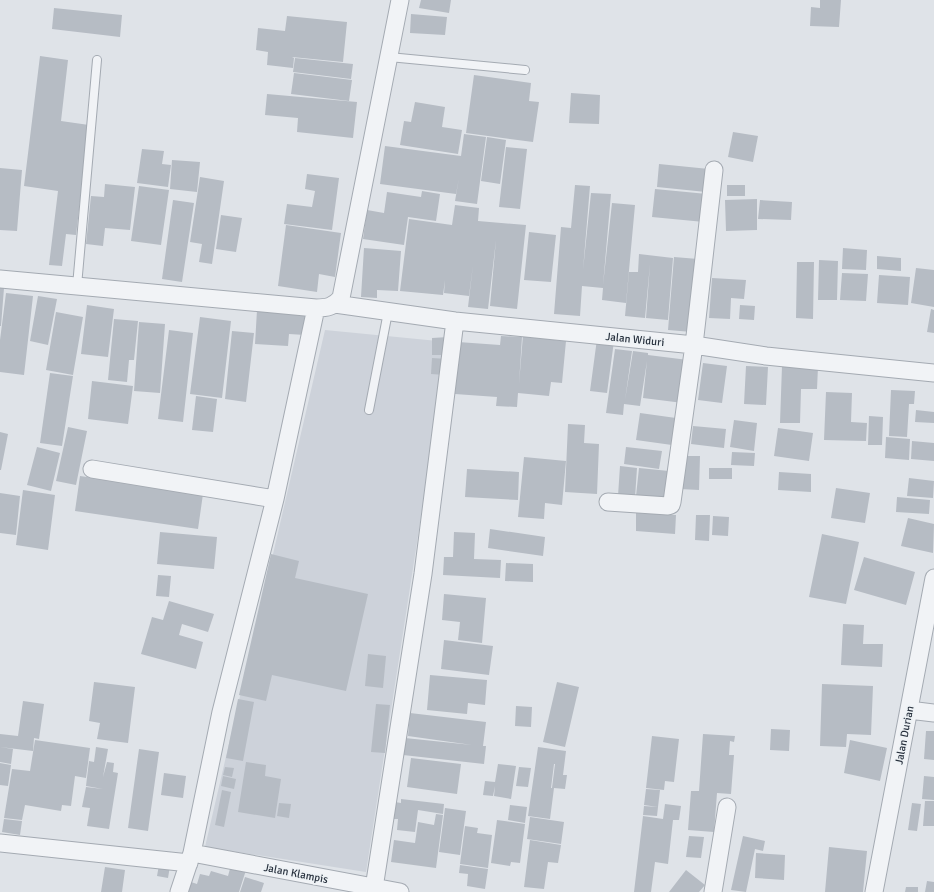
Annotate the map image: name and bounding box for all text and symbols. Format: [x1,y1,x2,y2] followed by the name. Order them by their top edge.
[605,330,665,349] street label: Jalan Widuri
[892,705,917,765] street label: Jalan Durian
[263,861,329,886] street label: Jalan Klampis

